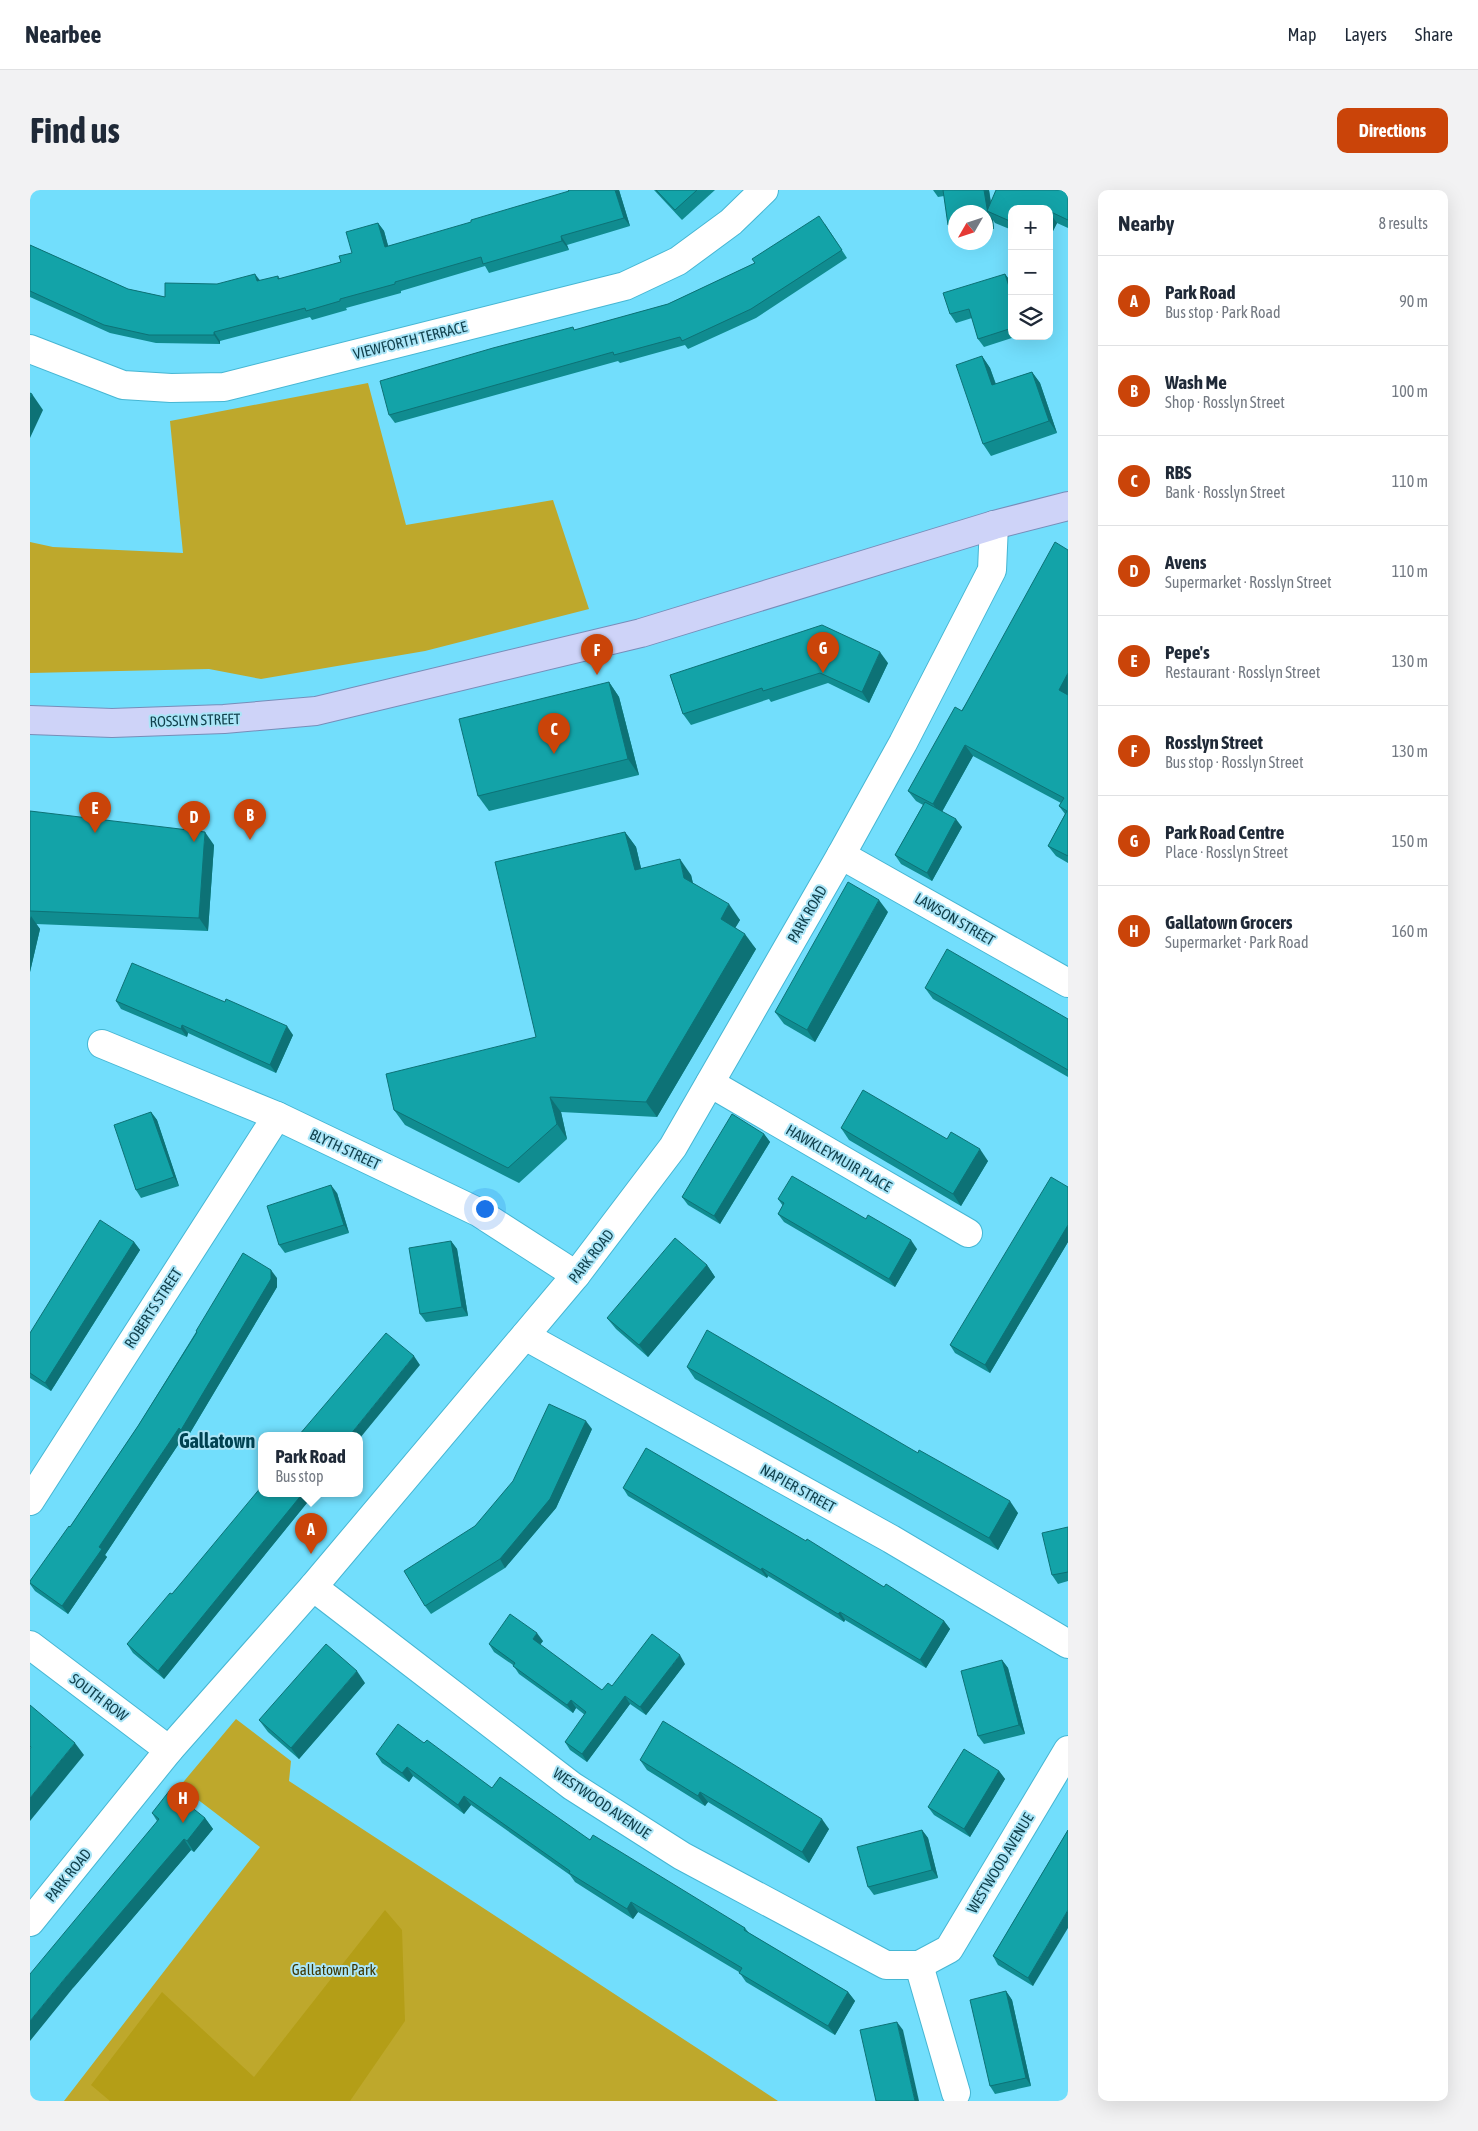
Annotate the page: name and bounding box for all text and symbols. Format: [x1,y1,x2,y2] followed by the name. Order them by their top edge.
[25,21,101,48] text: Nearbee
[1287,24,1316,45] text: Map
[1344,24,1387,45] text: Layers
[1415,24,1453,45] text: Share
[1337,108,1448,153] button: Directions
[30,110,120,150] text: Find us
[948,205,993,250] north arrow
[1008,205,1053,340] map controls
[1008,205,1053,250] button: +
[1118,211,1174,235] text: Nearby
[1378,214,1428,232] text: 8 results
[1008,250,1053,295] button: −
[1165,281,1236,303] text: Park Road
[1130,292,1138,310] text: A
[1399,292,1428,310] text: 90 m
[1008,295,1053,340] button: layers
[1165,303,1281,321] text: Bus stop · Park Road
[351,318,469,362] street label: VIEWFORTH TERRACE
[1165,371,1227,393] text: Wash Me
[1130,382,1138,400] text: B
[1392,382,1428,400] text: 100 m
[1165,393,1285,411] text: Shop · Rosslyn Street
[1165,461,1192,483] text: RBS
[1130,472,1138,490] text: C
[1392,472,1428,490] text: 110 m
[1165,483,1285,501] text: Bank · Rosslyn Street
[1165,551,1207,573] text: Avens
[1130,562,1138,580] text: D
[1392,562,1428,580] text: 110 m
[1165,573,1332,591] text: Supermarket · Rosslyn Street
[807,632,839,673] pin: G
[581,634,613,675] pin: F
[1165,641,1210,663] text: Pepe's
[1131,652,1137,670] text: E
[1392,652,1428,670] text: 130 m
[1165,663,1320,681] text: Restaurant · Rosslyn Street
[149,710,241,730] street label: ROSSLYN STREET
[538,713,570,754] pin: C
[1165,731,1263,753] text: Rosslyn Street
[1131,742,1137,760] text: F
[1392,742,1428,760] text: 130 m
[1165,753,1304,771] text: Bus stop · Rosslyn Street
[79,792,111,833] pin: E
[234,799,266,840] pin: B
[178,801,210,842] pin: D
[1165,821,1284,843] text: Park Road Centre
[1130,832,1138,850] text: G
[1392,832,1428,850] text: 150 m
[1165,843,1288,861] text: Place · Rosslyn Street
[784,883,830,945] street label: PARK ROAD
[912,889,998,949] street label: LAWSON STREET
[1165,911,1293,933] text: Gallatown Grocers
[1129,922,1139,940] text: H
[1392,922,1428,940] text: 160 m
[1165,933,1309,951] text: Supermarket · Park Road
[783,1121,895,1195] street label: HAWKLEYMUIR PLACE
[307,1125,383,1173] street label: BLYTH STREET
[472,1196,498,1222] your location
[565,1226,617,1286] street label: PARK ROAD
[121,1265,185,1351] street label: ROBERTS STREET
[179,1429,255,1452] district label: Gallatown
[258,1432,363,1497] popup
[275,1445,346,1467] text: Park Road
[758,1460,839,1516] street label: NAPIER STREET
[275,1467,324,1485] text: Bus stop
[295,1513,327,1554] pin: A
[67,1670,131,1724] street label: SOUTH ROW
[550,1764,654,1842] street label: WESTWOOD AVENUE
[167,1782,199,1823] pin: H
[963,1809,1037,1916] street label: WESTWOOD AVENUE
[42,1845,94,1905] street label: PARK ROAD
[292,1961,377,1978] park label: Gallatown Park

